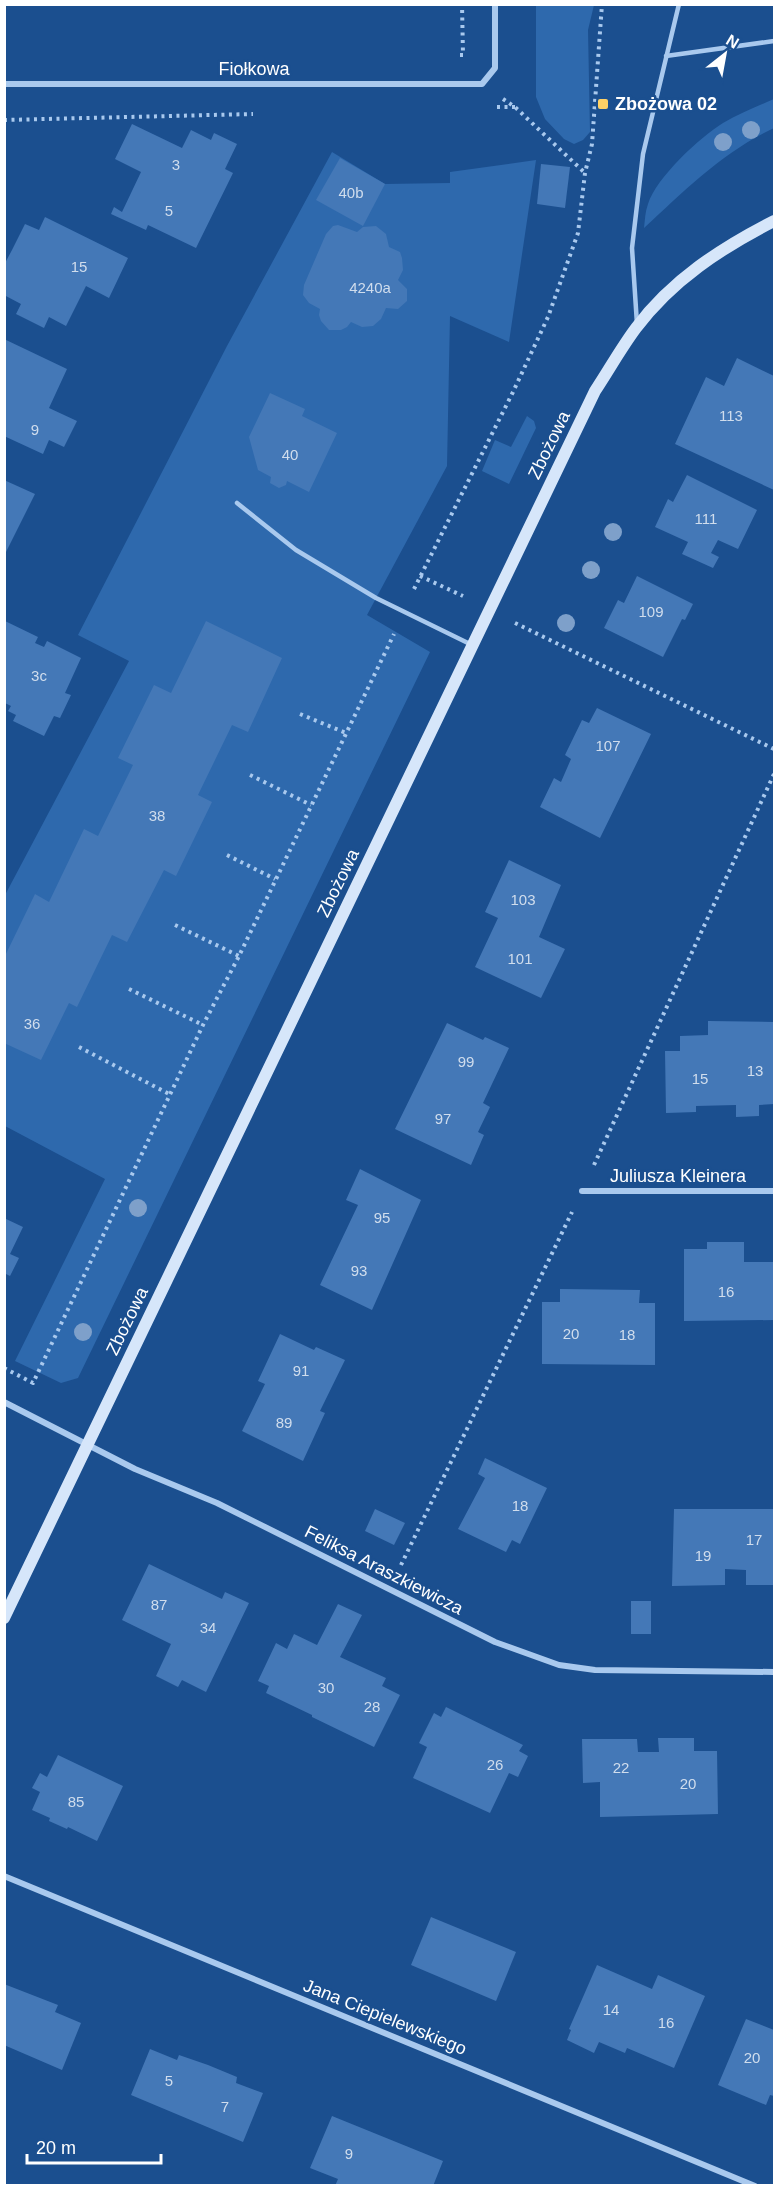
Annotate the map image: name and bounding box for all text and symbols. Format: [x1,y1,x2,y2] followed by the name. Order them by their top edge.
[695,24,755,84] north arrow
[723,31,742,52] text: N
[218,59,290,79] street label: Fiołkowa
[615,94,717,114] place label: Zbożowa 02
[596,97,610,111] marker: Zbożowa 02
[172,156,180,173] house number: 3
[338,184,364,201] house number: 40b
[165,202,173,219] house number: 5
[71,258,87,275] house number: 15
[349,279,392,296] house number: 4240a
[524,407,574,482] street label: Zbożowa
[719,407,743,424] house number: 113
[31,421,39,438] house number: 9
[282,446,298,463] house number: 40
[695,510,717,527] house number: 111
[638,603,664,620] house number: 109
[31,667,47,684] house number: 3c
[595,737,621,754] house number: 107
[149,807,165,824] house number: 38
[313,845,363,920] street label: Zbożowa
[510,891,536,908] house number: 103
[507,950,533,967] house number: 101
[24,1015,40,1032] house number: 36
[458,1053,474,1070] house number: 99
[747,1062,763,1079] house number: 13
[692,1070,708,1087] house number: 15
[435,1110,451,1127] house number: 97
[610,1166,747,1186] street label: Juliusza Kleinera
[374,1209,390,1226] house number: 95
[351,1262,367,1279] house number: 93
[102,1283,152,1358] street label: Zbożowa
[718,1283,734,1300] house number: 16
[563,1325,579,1342] house number: 20
[619,1326,635,1343] house number: 18
[293,1362,309,1379] house number: 91
[276,1414,292,1431] house number: 89
[512,1497,528,1514] house number: 18
[301,1521,467,1619] street label: Feliksa Araszkiewicza
[746,1531,762,1548] house number: 17
[695,1547,711,1564] house number: 19
[151,1596,167,1613] house number: 87
[200,1619,216,1636] house number: 34
[318,1679,334,1696] house number: 30
[364,1698,380,1715] house number: 28
[487,1756,503,1773] house number: 26
[613,1759,629,1776] house number: 22
[680,1775,696,1792] house number: 20
[68,1793,84,1810] house number: 85
[301,1975,469,2059] street label: Jana Ciepielewskiego
[603,2001,619,2018] house number: 14
[658,2014,674,2031] house number: 16
[744,2049,760,2066] house number: 20
[165,2072,173,2089] house number: 5
[221,2098,229,2115] house number: 7
[27,2127,160,2165] scale bar
[36,2138,76,2158] text: 20 m
[345,2145,353,2162] house number: 9

